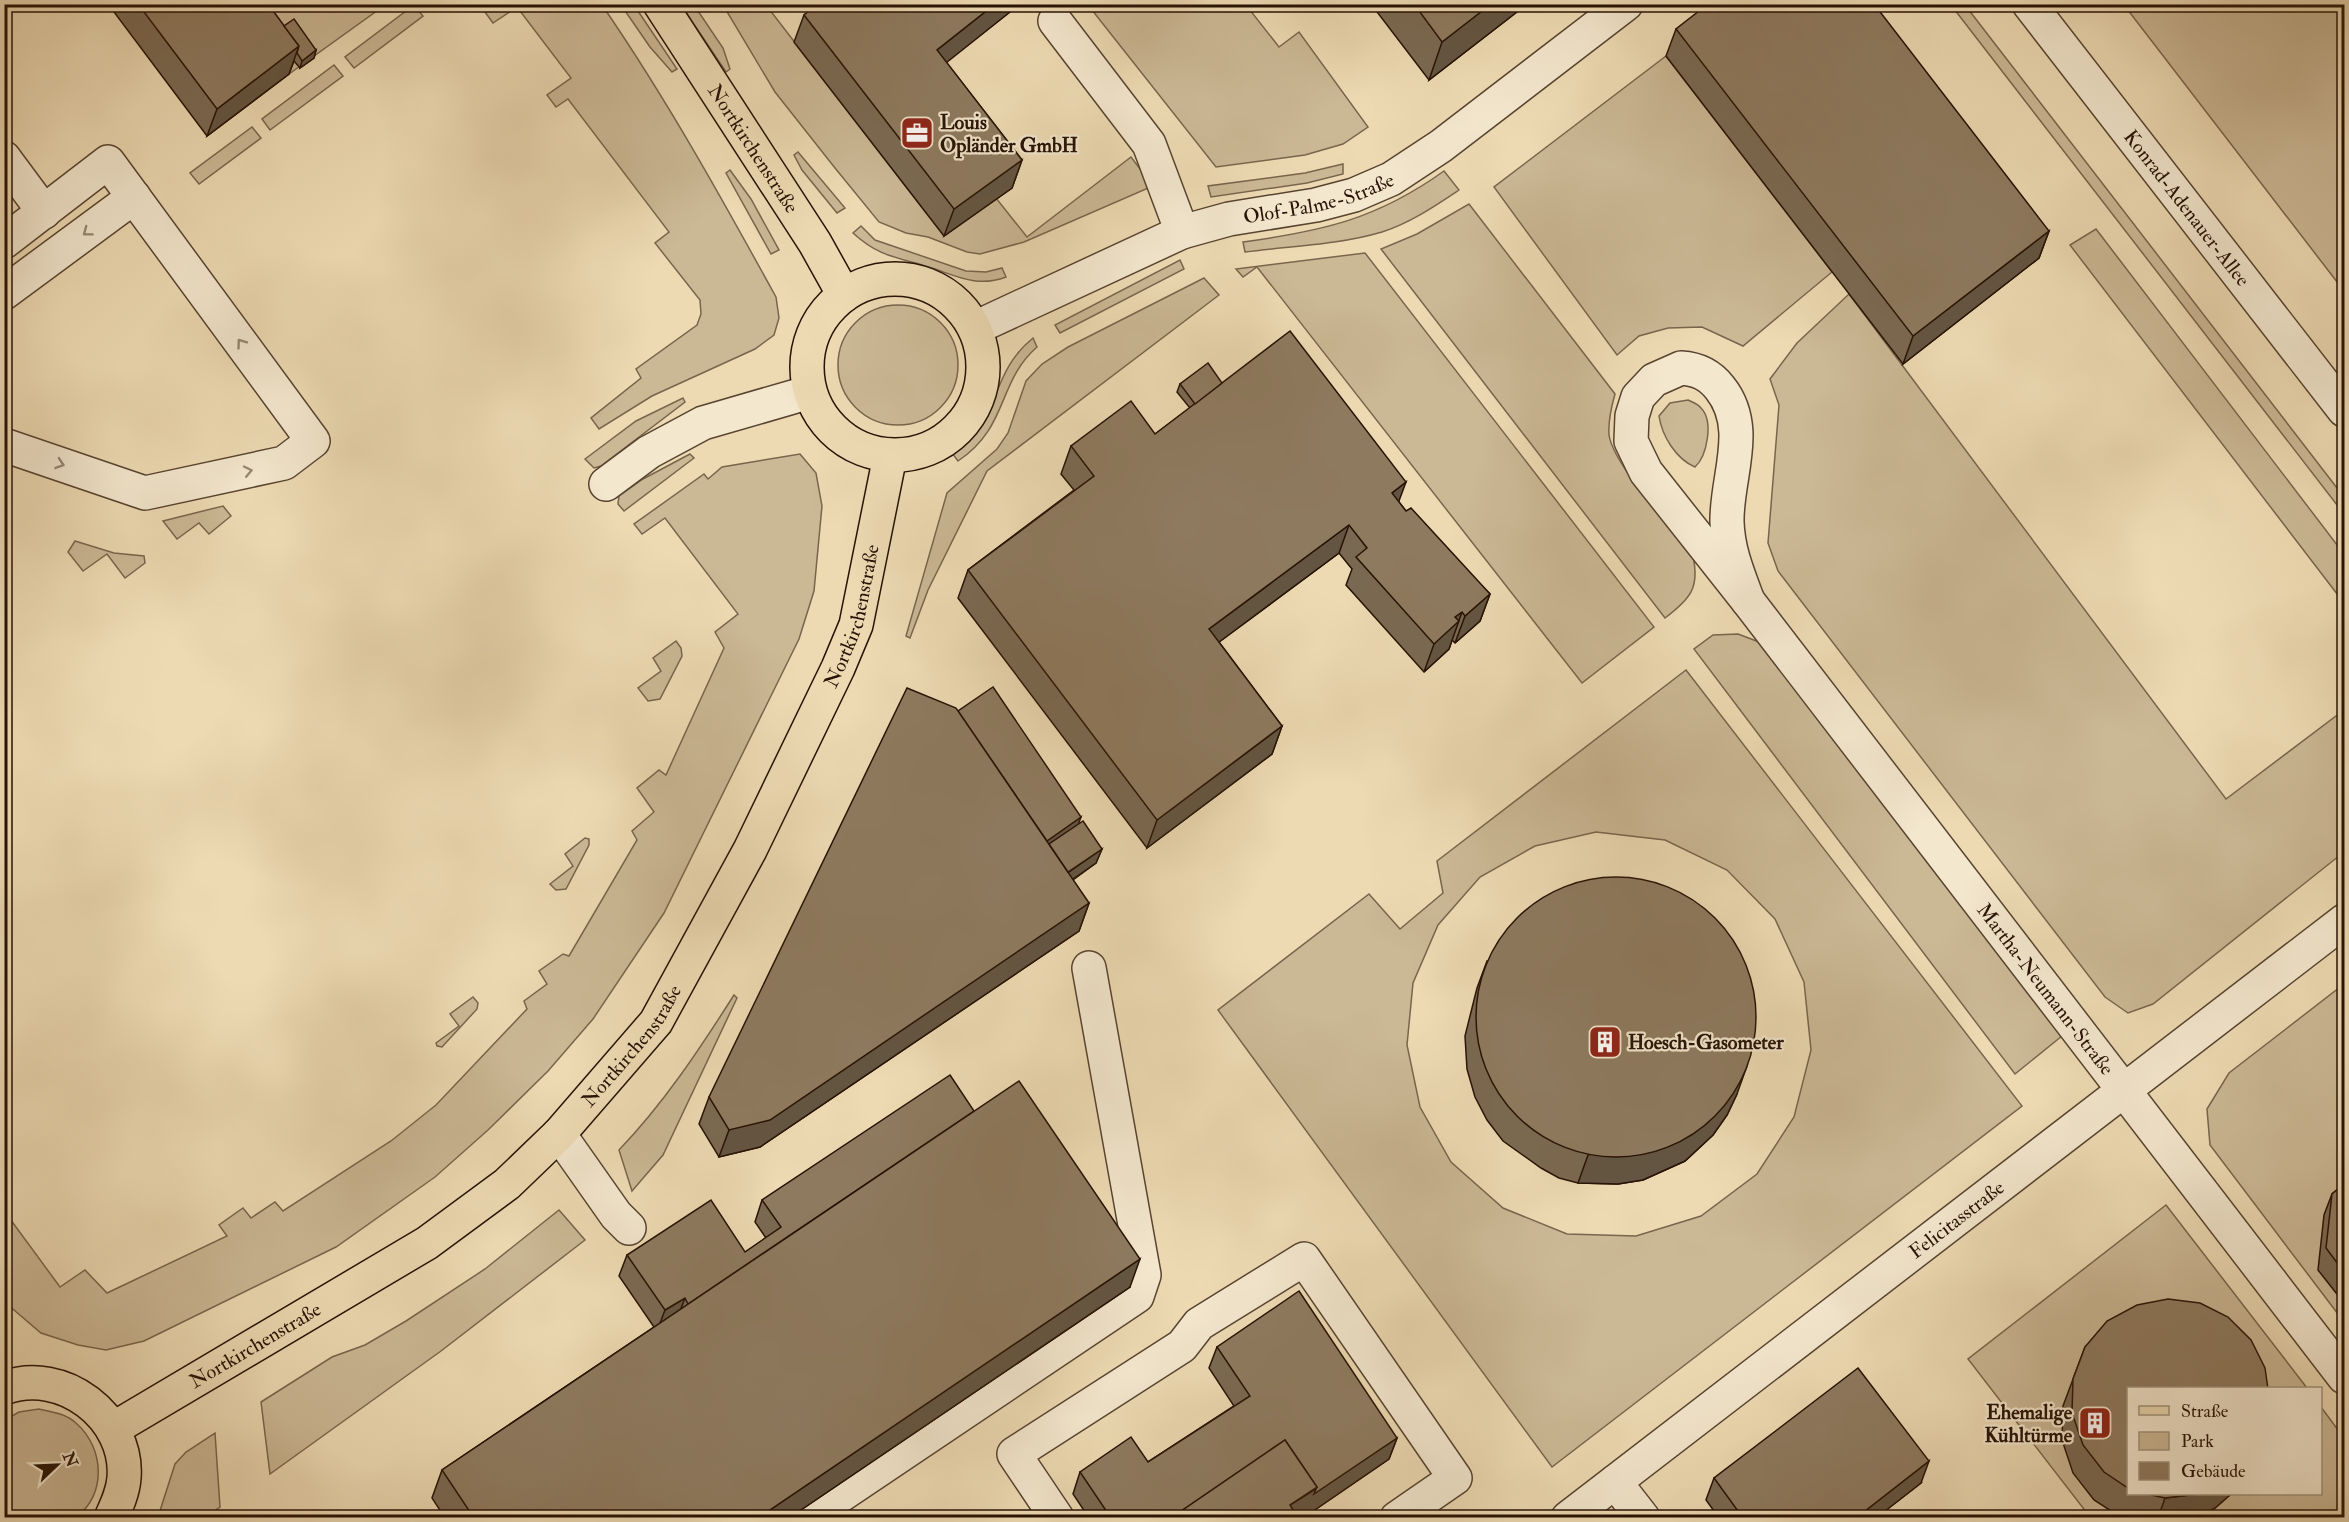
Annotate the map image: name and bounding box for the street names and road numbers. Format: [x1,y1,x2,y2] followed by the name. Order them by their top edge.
[703,79,805,218] street label: Nortkirchenstraße
[2119,125,2256,291] street label: Konrad-Adenauer-Allee
[1241,167,1398,229] street label: Olof-Palme-Straße
[818,542,884,692] street label: Nortkirchenstraße
[1972,898,2120,1080] street label: Martha-Neumann-Straße
[576,980,686,1112] street label: Nortkirchenstraße
[1904,1175,2009,1264] street label: Felicitasstraße
[185,1296,325,1394] street label: Nortkirchenstraße

